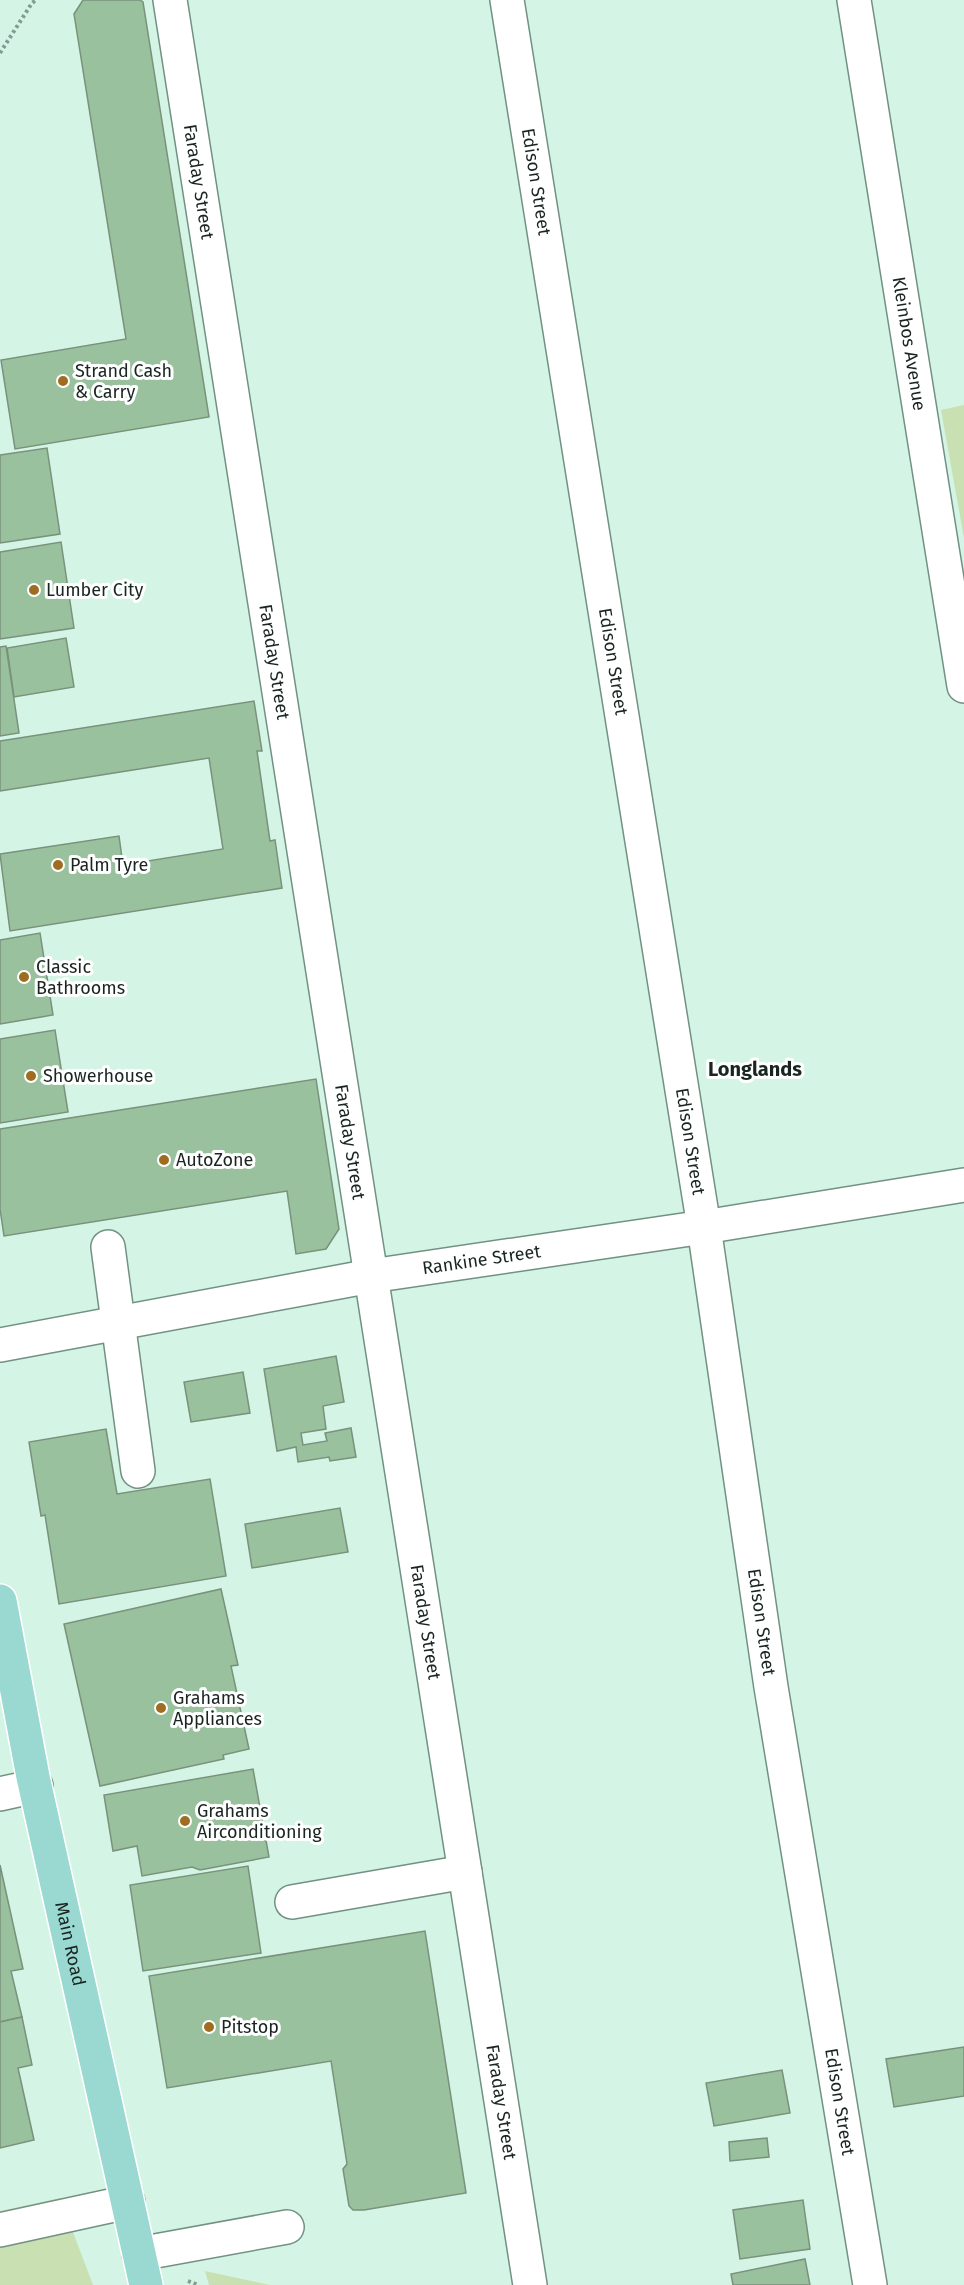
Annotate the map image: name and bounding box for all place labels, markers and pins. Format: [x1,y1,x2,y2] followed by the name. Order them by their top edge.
[75,360,172,403] place label: Strand Cash & Carry
[56,374,70,388] marker: Strand Cash & Carry
[46,579,143,601] place label: Lumber City
[27,583,41,597] marker: Lumber City
[70,854,148,876] place label: Palm Tyre
[51,858,65,872] marker: Palm Tyre
[36,956,125,999] place label: Classic Bathrooms
[17,970,31,984] marker: Classic Bathrooms
[43,1065,153,1087] place label: Showerhouse
[24,1069,38,1083] marker: Showerhouse
[176,1149,253,1171] place label: AutoZone
[157,1153,171,1167] marker: AutoZone
[173,1687,262,1730] place label: Grahams Appliances
[154,1701,168,1715] marker: Grahams Appliances
[197,1800,322,1843] place label: Grahams Airconditioning
[178,1814,192,1828] marker: Grahams Airconditioning
[221,2016,279,2038] place label: Pitstop
[202,2020,216,2034] marker: Pitstop

